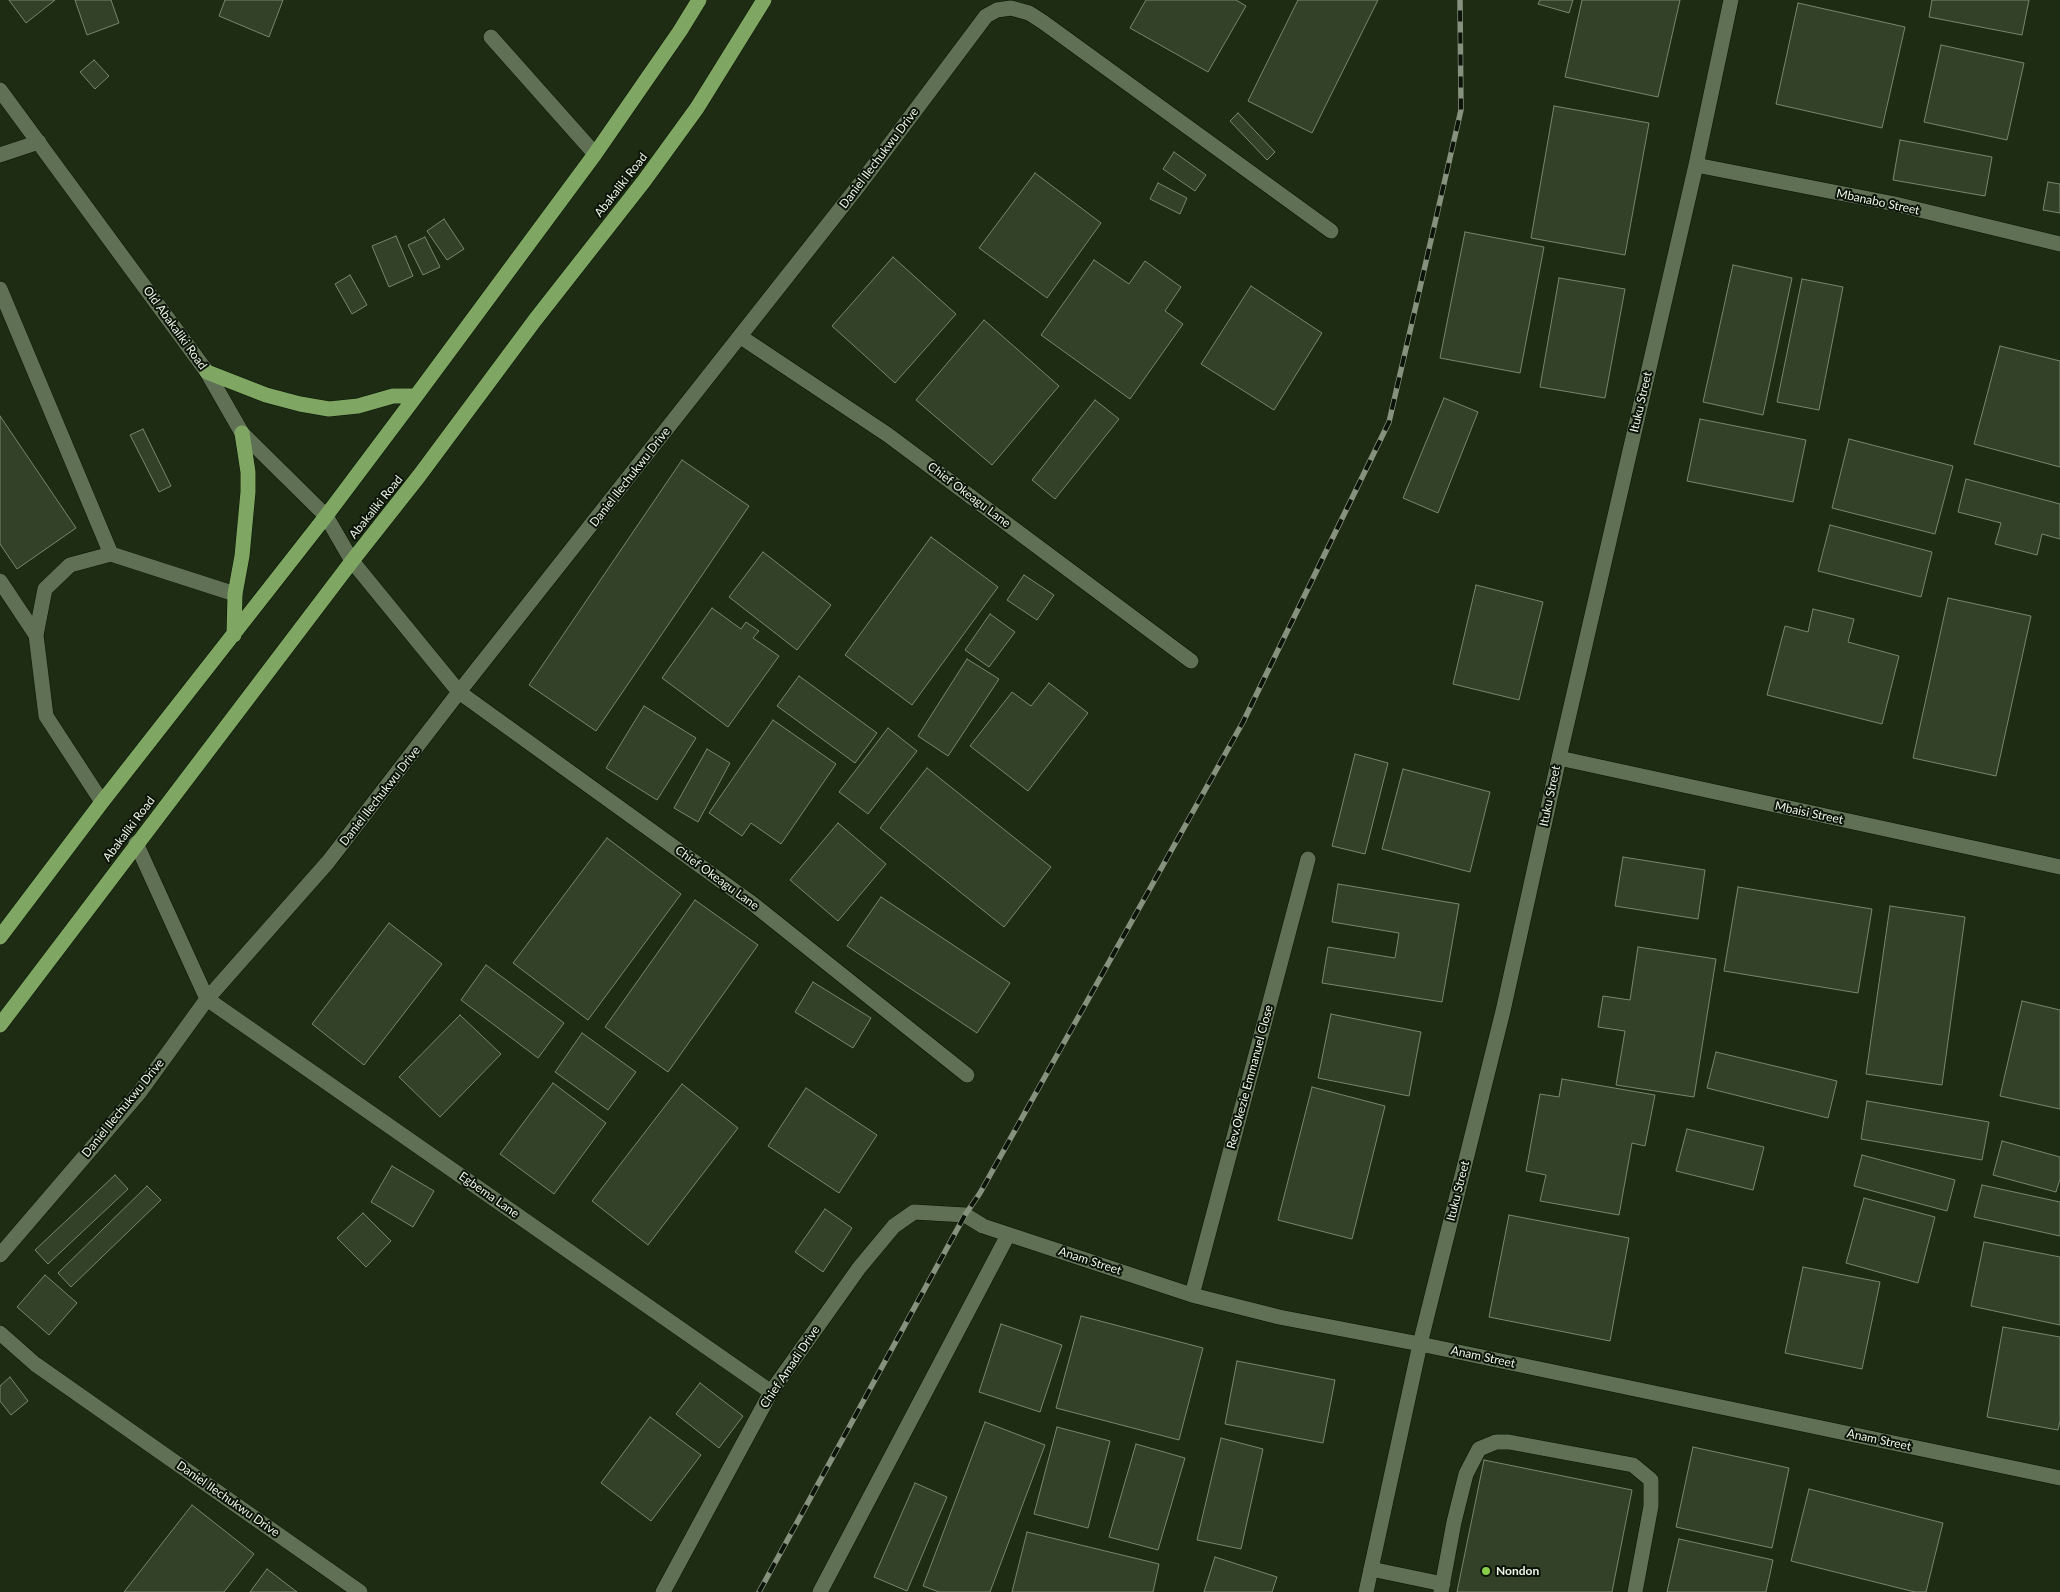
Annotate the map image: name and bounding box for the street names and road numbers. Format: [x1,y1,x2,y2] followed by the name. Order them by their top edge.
[836,105,922,211] street label: Daniel Ilechukwu Drive
[592,150,650,220] street label: Abakaliki Road
[1835,186,1921,218] street label: Mbanabo Street
[140,284,210,372] street label: Old Abakaliki Road
[1627,370,1655,434] street label: Ituku Street
[587,424,673,530] street label: Daniel Ilechukwu Drive
[925,459,1013,531] street label: Chief Okeagu Lane
[346,472,406,542] street label: Abakaliki Road
[337,743,423,849] street label: Daniel Ilechukwu Drive
[1537,764,1563,828] street label: Ituku Street
[100,794,158,864] street label: Abakaliki Road
[1774,799,1844,827] street label: Mbaisi Street
[672,843,762,913] street label: Chief Okeagu Lane
[1224,1004,1276,1150] street label: Rev.Okezie Emmanuel Close
[79,1056,167,1160] street label: Daniel Ilechukwu Drive
[1444,1159,1472,1223] street label: Ituku Street
[456,1169,522,1221] street label: Egbema Lane
[1057,1244,1123,1278] street label: Anam Street
[757,1323,823,1411] street label: Chief Amadi Drive
[1450,1343,1516,1371] street label: Anam Street
[1846,1426,1912,1454] street label: Anam Street
[174,1458,282,1540] street label: Daniel Ilechukwu Drive

